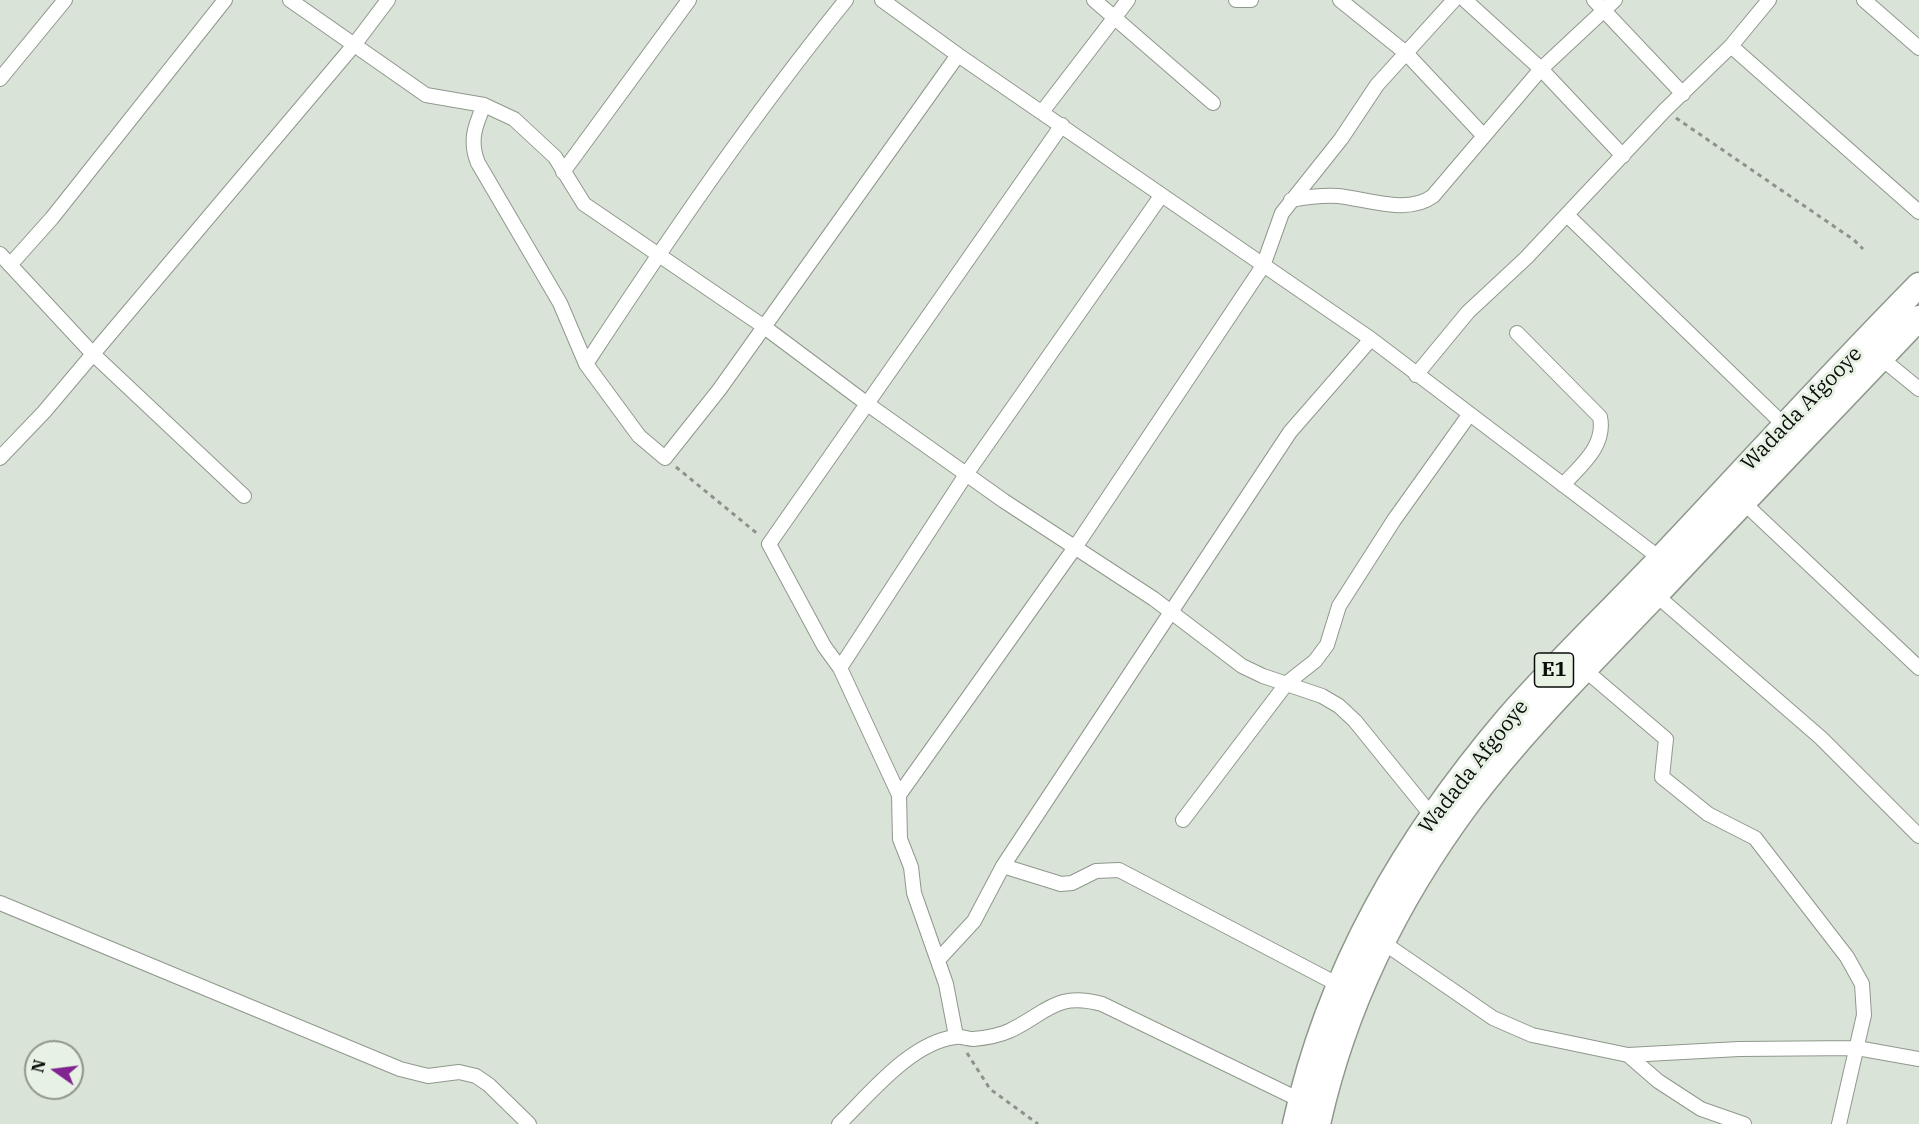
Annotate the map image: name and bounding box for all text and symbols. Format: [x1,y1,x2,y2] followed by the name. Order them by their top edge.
[1736,342,1868,476] street label: Wadada Afgooye
[1534,653,1574,687] road number: E1
[1414,695,1534,839] street label: Wadada Afgooye
[24,1040,84,1100] north arrow
[27,1058,50,1075] text: N

